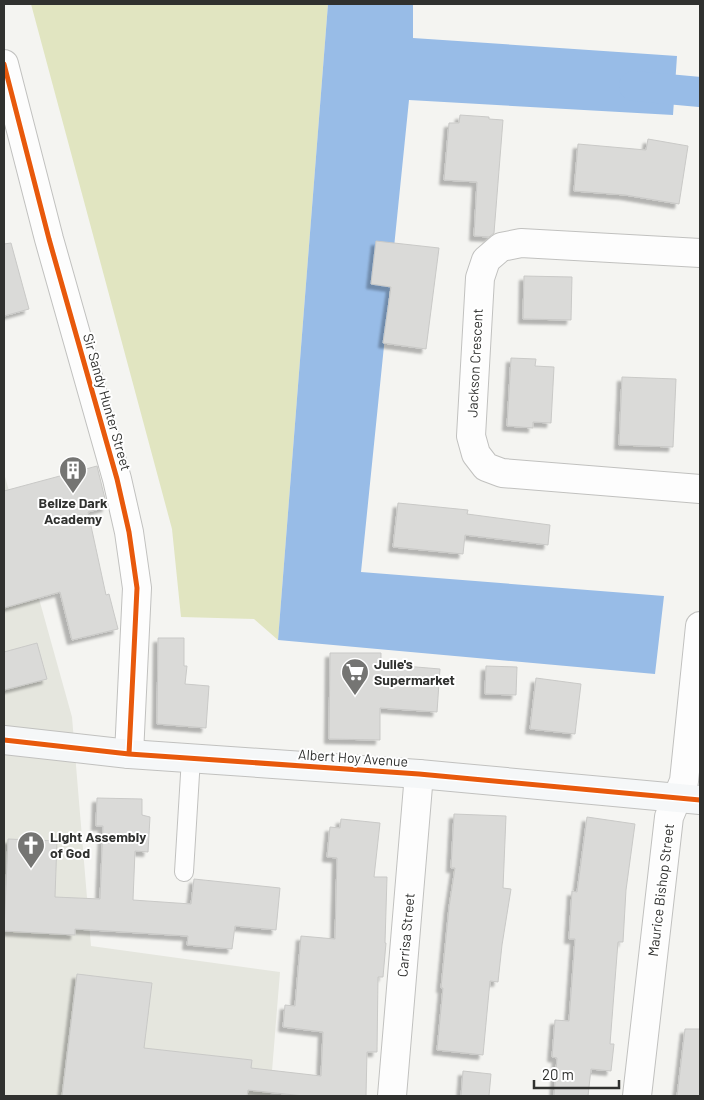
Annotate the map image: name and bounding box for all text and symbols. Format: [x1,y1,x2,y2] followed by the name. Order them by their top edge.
[463,308,486,418] street label: Jackson Crescent
[80,331,135,472] street label: Sir Sandy Hunter Street
[58,455,88,494] building icon: Belize Dark Academy
[38,494,108,527] place label: Belize Dark Academy
[374,655,455,688] place label: Julie's Supermarket
[340,657,370,696] supermarket icon: Julie's Supermarket
[297,745,409,770] street label: Albert Hoy Avenue
[644,823,677,957] street label: Maurice Bishop Street
[50,828,146,861] place label: Light Assembly of God
[16,830,46,869] church icon: Light Assembly of God
[393,892,418,978] street label: Carrisa Street
[534,1058,619,1090] scale bar
[542,1065,574,1083] text: 20 m

